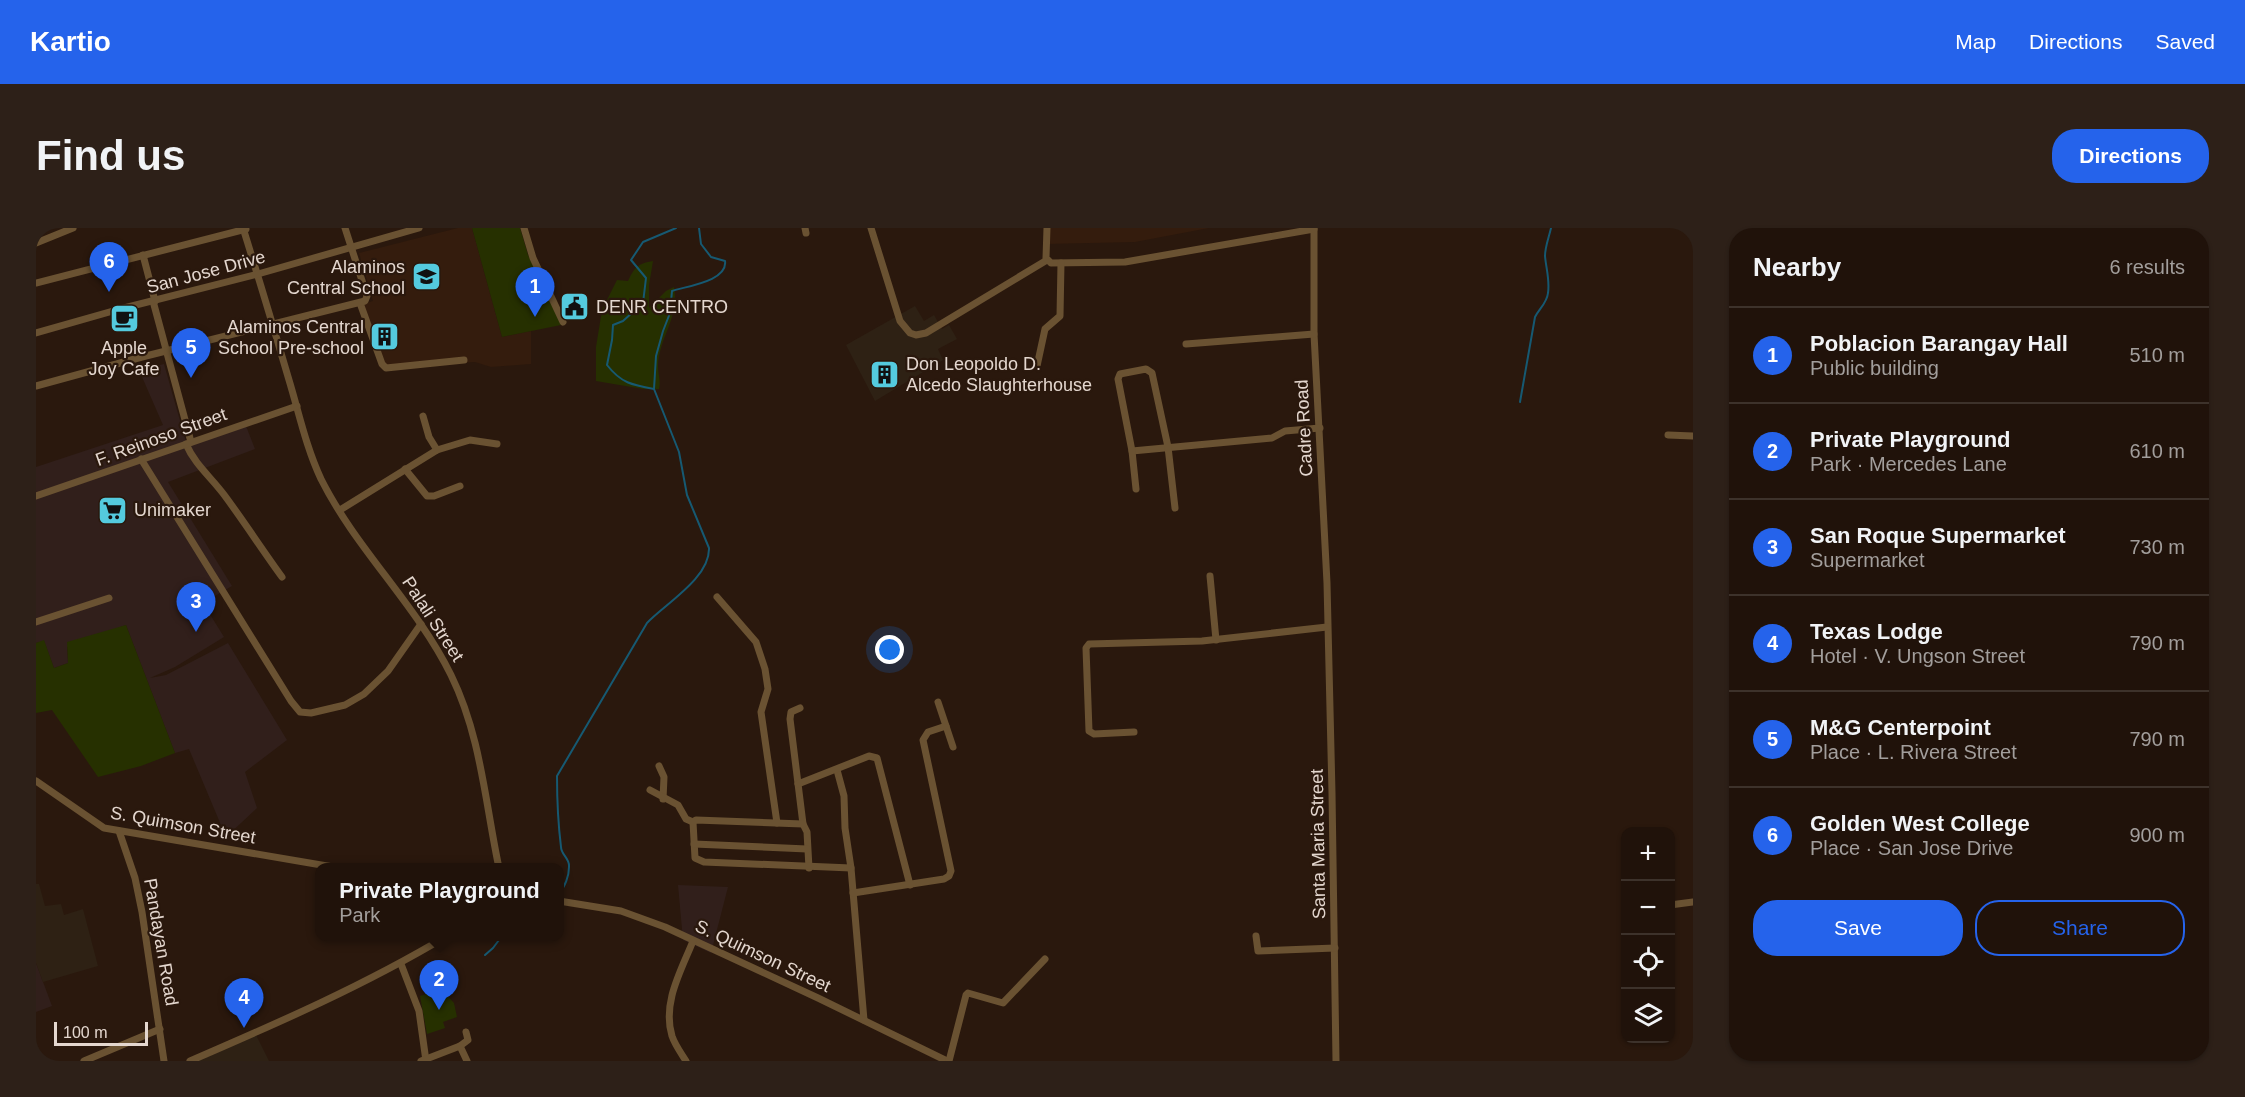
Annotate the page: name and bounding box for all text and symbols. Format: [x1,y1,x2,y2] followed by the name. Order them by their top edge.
[30,26,111,57] text: Kartio
[1955,30,1996,53] text: Map
[2029,30,2122,53] text: Directions
[2155,30,2215,53] text: Saved
[2052,129,2209,183] button: Directions
[36,132,185,179] text: Find us
[90,242,128,292] pin: 6
[144,247,268,297] street label: San Jose Drive
[1753,252,1841,282] text: Nearby
[2109,256,2185,278] text: 6 results
[287,257,405,298] place label: Alaminos Central School
[410,261,442,293] school or university icon: Alaminos Central School
[516,268,554,317] pin: 1
[559,291,591,323] public building icon: DENR CENTRO
[596,297,728,317] place label: DENR CENTRO
[108,303,140,335] cafe icon: Apple Joy Cafe
[218,317,364,358] place label: Alaminos Central School Pre-school
[369,321,401,353] building icon: Alaminos Central School Pre-school
[172,328,210,378] pin: 5
[1810,331,2068,356] text: Poblacion Barangay Hall
[88,338,160,379] place label: Apple Joy Cafe
[1767,344,1778,366] text: 1
[2129,344,2185,366] text: 510 m
[906,354,1092,395] place label: Don Leopoldo D. Alcedo Slaughterhouse
[1810,357,1939,379] text: Public building
[869,358,901,390] building icon: Don Leopoldo D. Alcedo Slaughterhouse
[1291,379,1317,477] street label: Cadre Road
[93,404,229,470] street label: F. Reinoso Street
[1810,427,2011,452] text: Private Playground
[1767,440,1778,462] text: 2
[2129,440,2185,462] text: 610 m
[1810,453,2007,475] text: Park · Mercedes Lane
[97,494,129,526] supermarket icon: Unimaker
[134,500,211,520] place label: Unimaker
[1810,523,2066,548] text: San Roque Supermarket
[1767,536,1778,558] text: 3
[2129,536,2185,558] text: 730 m
[1810,549,1925,571] text: Supermarket
[398,573,468,665] street label: Palali Street
[176,582,216,632] pin: 3
[1810,619,1943,644] text: Texas Lodge
[1767,632,1778,654] text: 4
[2129,632,2185,654] text: 790 m
[875,635,904,664] your location
[1810,645,2025,667] text: Hotel · V. Ungson Street
[1810,715,1991,740] text: M&G Centerpoint
[1767,728,1778,750] text: 5
[2129,728,2185,750] text: 790 m
[1810,741,2017,763] text: Place · L. Rivera Street
[1307,769,1329,919] street label: Santa Maria Street
[109,802,257,848] street label: S. Quimson Street
[1810,811,2030,836] text: Golden West College
[1767,824,1778,846] text: 6
[2129,824,2185,846] text: 900 m
[1621,827,1675,1043] map controls
[1621,827,1675,881] button: +
[1810,837,2013,859] text: Place · San Jose Drive
[315,863,564,941] popup
[140,877,182,1007] street label: Pandayan Road
[339,878,540,903] text: Private Playground
[1621,881,1675,935] button: −
[1753,900,1963,956] button: Save
[1975,900,2185,956] button: Share
[339,904,380,926] text: Park
[692,916,834,996] street label: S. Quimson Street
[1621,935,1675,989] button: locate
[420,960,458,1010] pin: 2
[224,978,264,1028] pin: 4
[1621,989,1675,1043] button: layers
[54,1019,148,1046] scale bar
[63,1024,107,1041] text: 100 m

